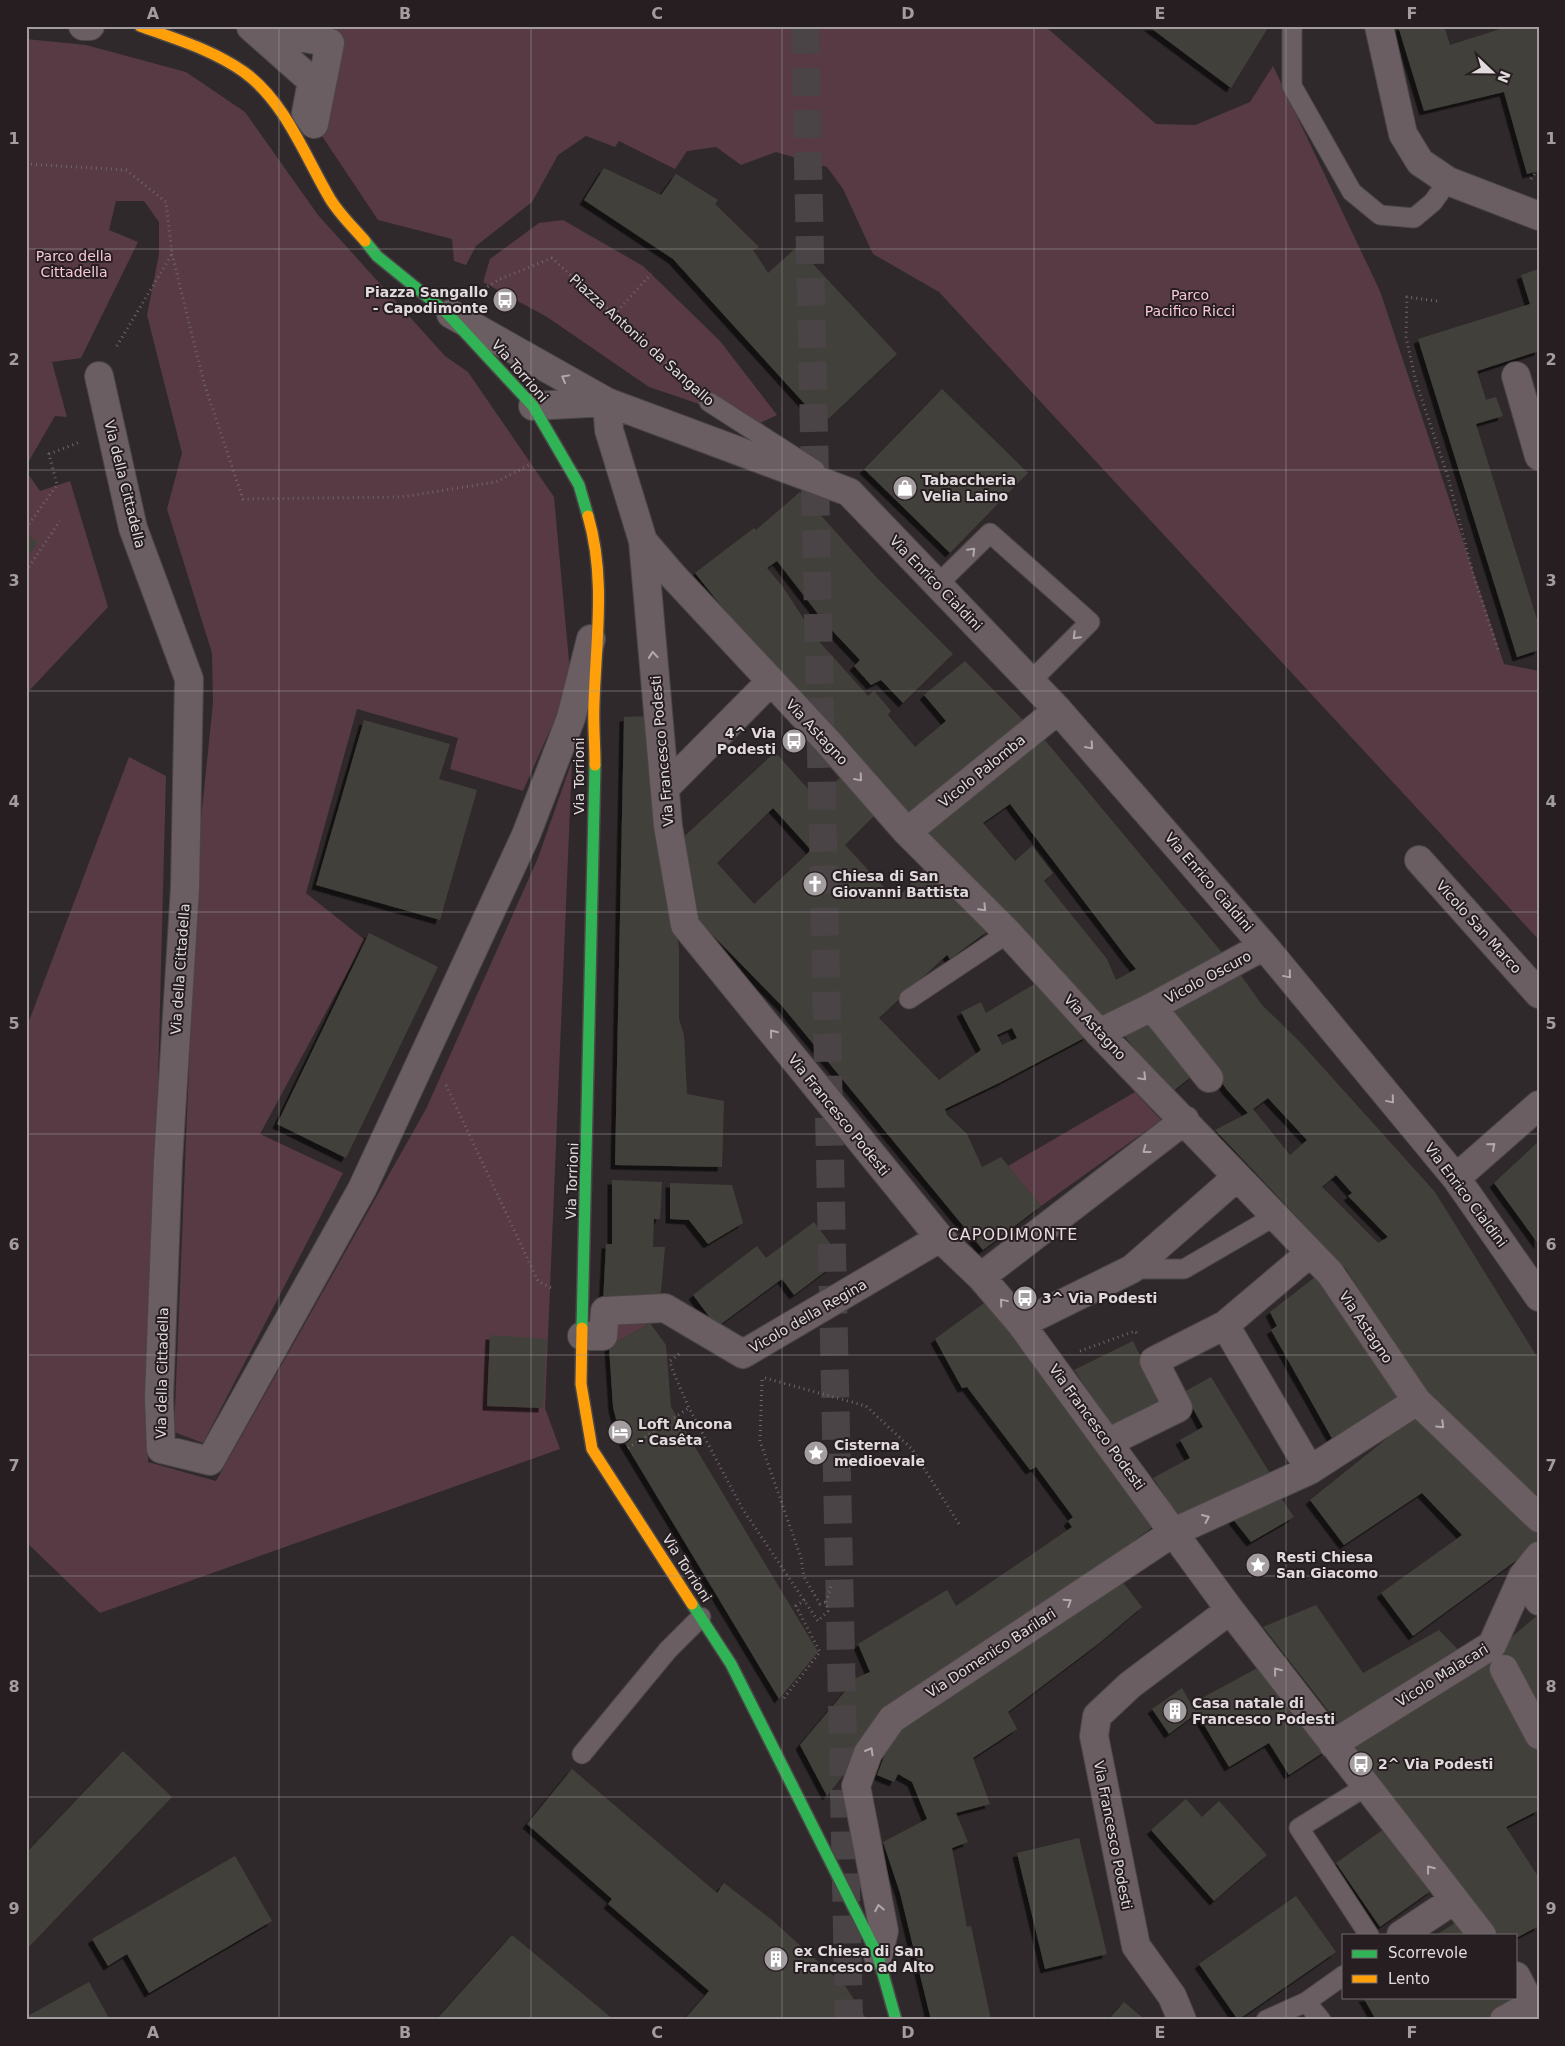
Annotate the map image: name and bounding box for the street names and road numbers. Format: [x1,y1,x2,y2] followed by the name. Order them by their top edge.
[567,271,717,409] street label: Piazza Antonio da Sangallo
[489,337,551,405] street label: Via Torrioni
[101,418,149,550] street label: Via della Cittadella
[886,532,986,634] street label: Via Enrico Cialdini
[647,675,677,827] street label: Via Francesco Podesti
[783,696,851,768] street label: Via Astagno
[936,731,1028,811] street label: Vicolo Palomba
[571,737,587,815] street label: Via Torrioni
[1162,829,1256,935] street label: Via Enrico Cialdini
[1433,877,1525,977] street label: Vicolo San Marco
[167,903,193,1035] street label: Via della Cittadella
[1162,948,1254,1006] street label: Vicolo Oscuro
[1061,991,1129,1063] street label: Via Astagno
[785,1051,893,1179] street label: Via Francesco Podesti
[1422,1140,1510,1250] street label: Via Enrico Cialdini
[563,1142,581,1220] street label: Via Torrioni
[747,1276,869,1356] street label: Vicolo della Regina
[1336,1288,1396,1366] street label: Via Astagno
[153,1307,171,1439] street label: Via della Cittadella
[1046,1361,1148,1493] street label: Via Francesco Podesti
[659,1531,715,1605] street label: Via Torrioni
[923,1605,1059,1701] street label: Via Domenico Barilari
[1393,1640,1491,1710] street label: Vicolo Malacari
[1091,1759,1135,1911] street label: Via Francesco Podesti

